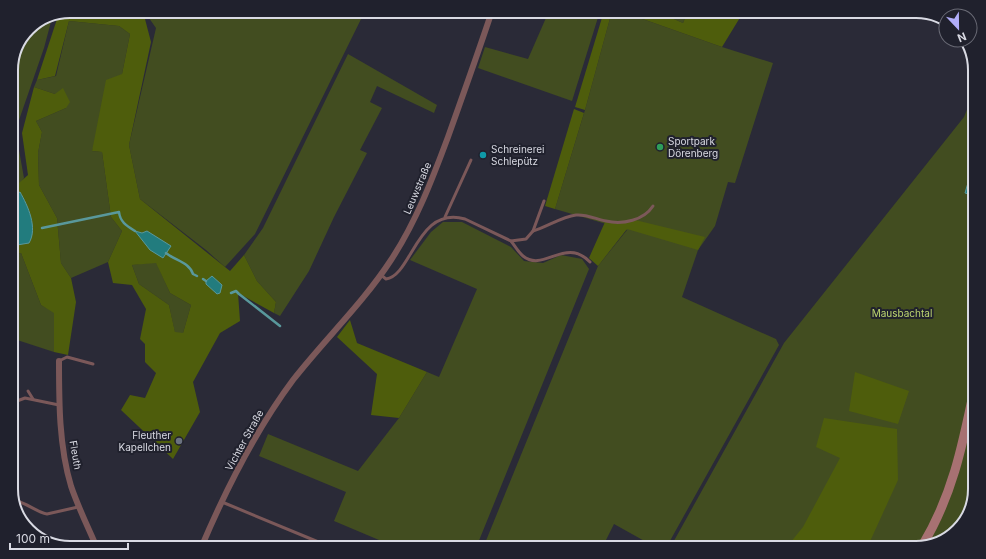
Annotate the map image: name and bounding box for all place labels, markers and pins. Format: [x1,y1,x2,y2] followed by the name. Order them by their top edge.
[668,135,718,159] place label: Sportpark Dörenberg
[655,142,665,152] marker: Sportpark Dörenberg
[491,143,544,167] place label: Schreinerei Schlepütz
[478,150,488,160] marker: Schreinerei Schlepütz
[119,429,171,453] place label: Fleuther Kapellchen
[174,436,184,446] marker: Fleuther Kapellchen

